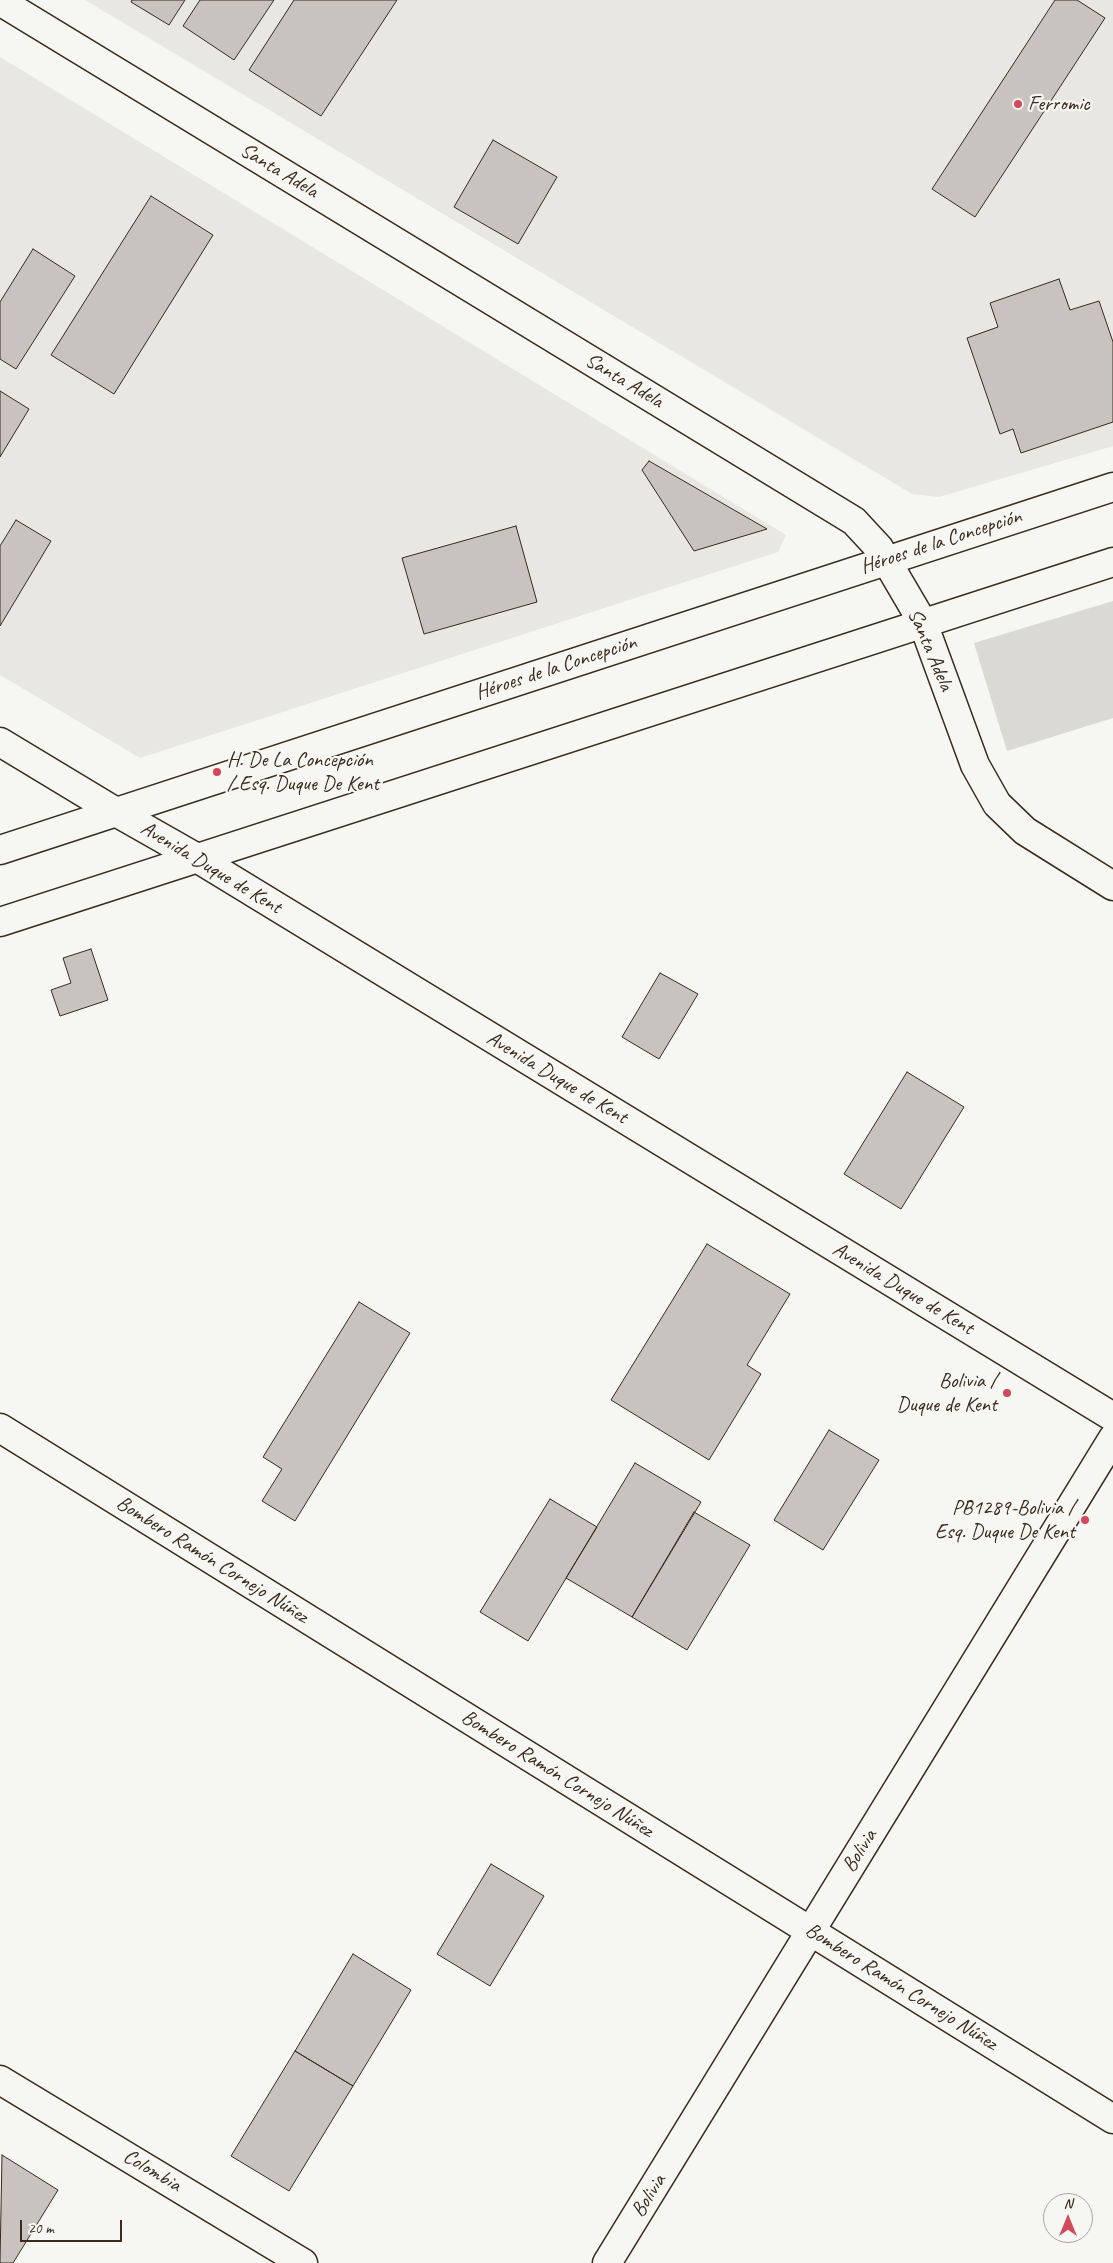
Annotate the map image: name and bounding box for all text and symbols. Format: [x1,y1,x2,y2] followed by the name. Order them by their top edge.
[1028,91,1090,117] place label: Ferromic
[1012,98,1024,110] marker: Ferromic
[235,138,323,204] street label: Santa Adela
[580,348,668,414] street label: Santa Adela
[857,504,1025,580] street label: Héroes de la Concepción
[901,605,959,695] street label: Santa Adela
[472,630,640,706] street label: Héroes de la Concepción
[227,747,379,797] place label: H. De La Concepción / Esq. Duque De Kent
[211,766,223,778] marker: H. De La Concepción / Esq. Duque De Kent
[136,816,286,920] street label: Avenida Duque de Kent
[482,1026,632,1130] street label: Avenida Duque de Kent
[828,1237,978,1341] street label: Avenida Duque de Kent
[896,1368,997,1418] place label: Bolivia / Duque de Kent
[1001,1387,1013,1399] marker: Bolivia / Duque de Kent
[112,1491,312,1629] street label: Bombero Ramón Cornejo Núñez
[935,1495,1075,1545] place label: PB1289-Bolivia / Esq. Duque De Kent
[1079,1514,1091,1526] marker: PB1289-Bolivia / Esq. Duque De Kent
[457,1705,657,1843] street label: Bombero Ramón Cornejo Núñez
[837,1825,883,1877] street label: Bolivia
[801,1918,1001,2056] street label: Bombero Ramón Cornejo Núñez
[118,2144,186,2198] street label: Colombia
[626,2170,672,2222] street label: Bolivia
[1043,2193,1093,2243] north arrow
[1064,2195,1072,2212] text: N
[22,2210,125,2242] scale bar
[28,2219,54,2238] text: 20 m

